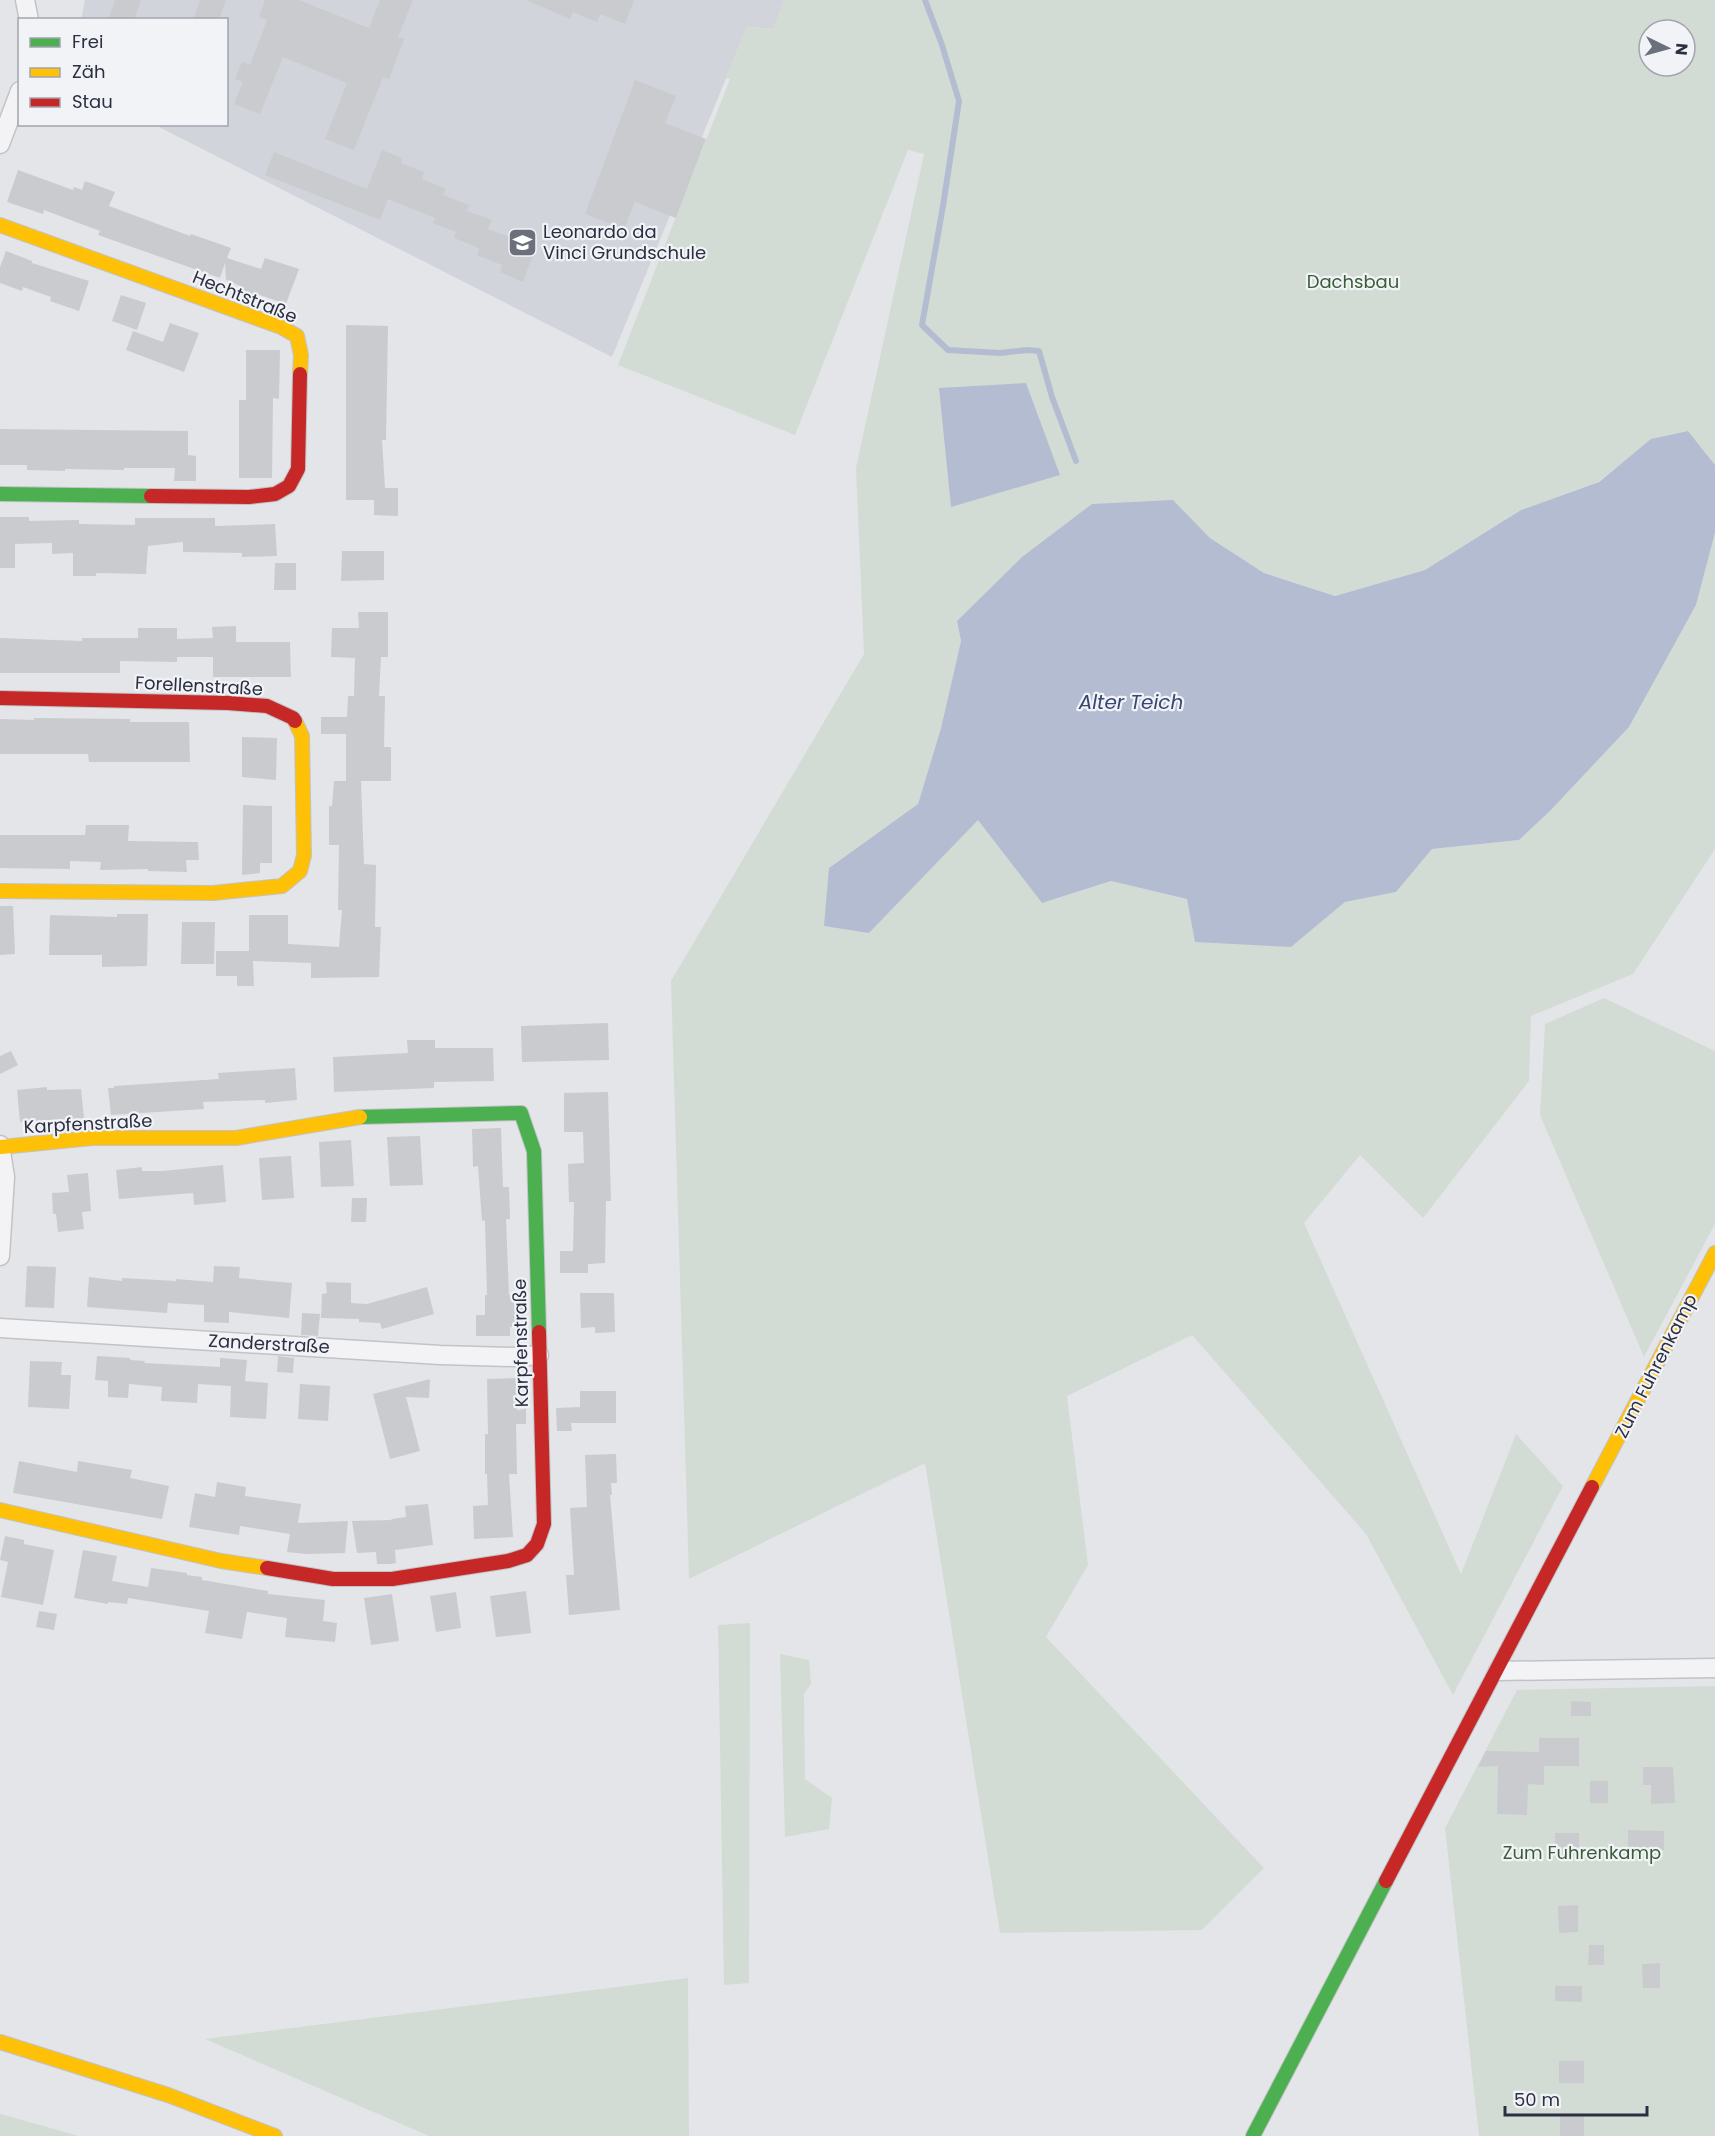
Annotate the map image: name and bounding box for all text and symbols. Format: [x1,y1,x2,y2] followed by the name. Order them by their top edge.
[18,18,228,126] legend
[1637,18,1697,78] north arrow
[72,29,103,54] text: Frei
[1669,42,1693,56] text: N
[72,59,105,84] text: Zäh
[72,89,113,114] text: Stau
[543,219,706,265] place label: Leonardo da Vinci Grundschule
[506,226,538,258] school or university icon: Leonardo da Vinci Grundschule
[189,264,301,329] street label: Hechtstraße
[1307,269,1399,294] park label: Dachsbau
[134,670,264,701] street label: Forellenstraße
[1078,688,1183,716] water label: Alter Teich
[23,1108,153,1139] street label: Karpfenstraße
[507,1278,534,1408] street label: Karpfenstraße
[1608,1290,1703,1442] street label: Zum Fuhrenkamp
[208,1328,330,1359] street label: Zanderstraße
[1503,1840,1661,1865] park label: Zum Fuhrenkamp
[1505,2079,1648,2117] scale bar
[1514,2087,1560,2112] text: 50 m

